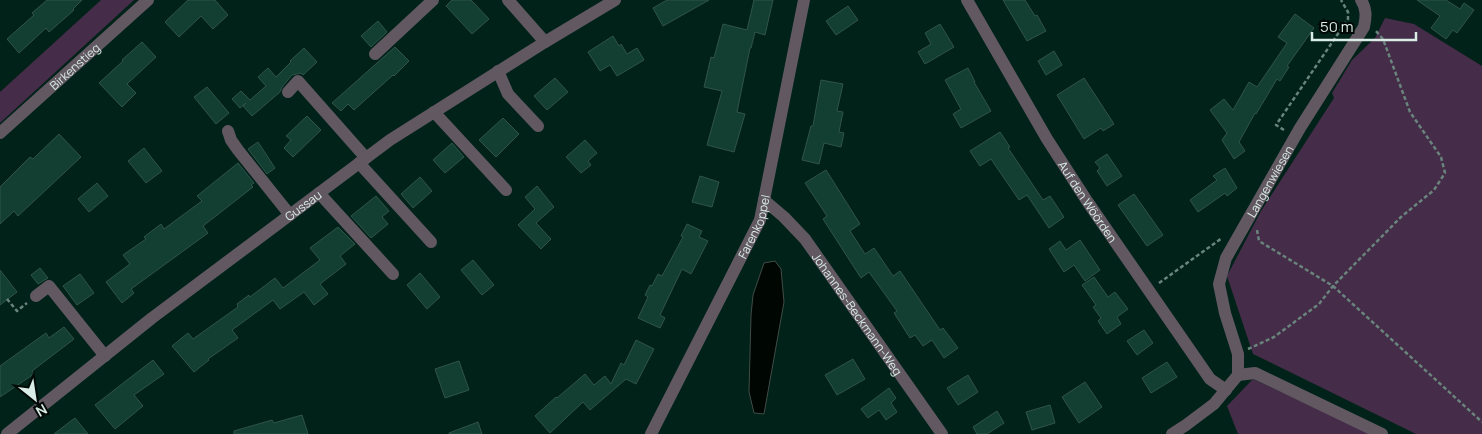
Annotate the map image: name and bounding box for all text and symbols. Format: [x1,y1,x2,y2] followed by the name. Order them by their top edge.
[1312,10,1416,42] scale bar
[1320,16,1354,37] text: 50 m
[45,39,103,93] street label: Birkenstieg
[1242,142,1297,220] street label: Langenwiesen
[1055,157,1121,246] street label: Auf den Wöörden
[281,186,325,225] street label: Gussau
[733,193,773,261] street label: Farenkoppel
[808,249,907,379] street label: Johannes-Beckmann-Weg
[10,374,60,424] north arrow
[33,400,51,421] text: N

